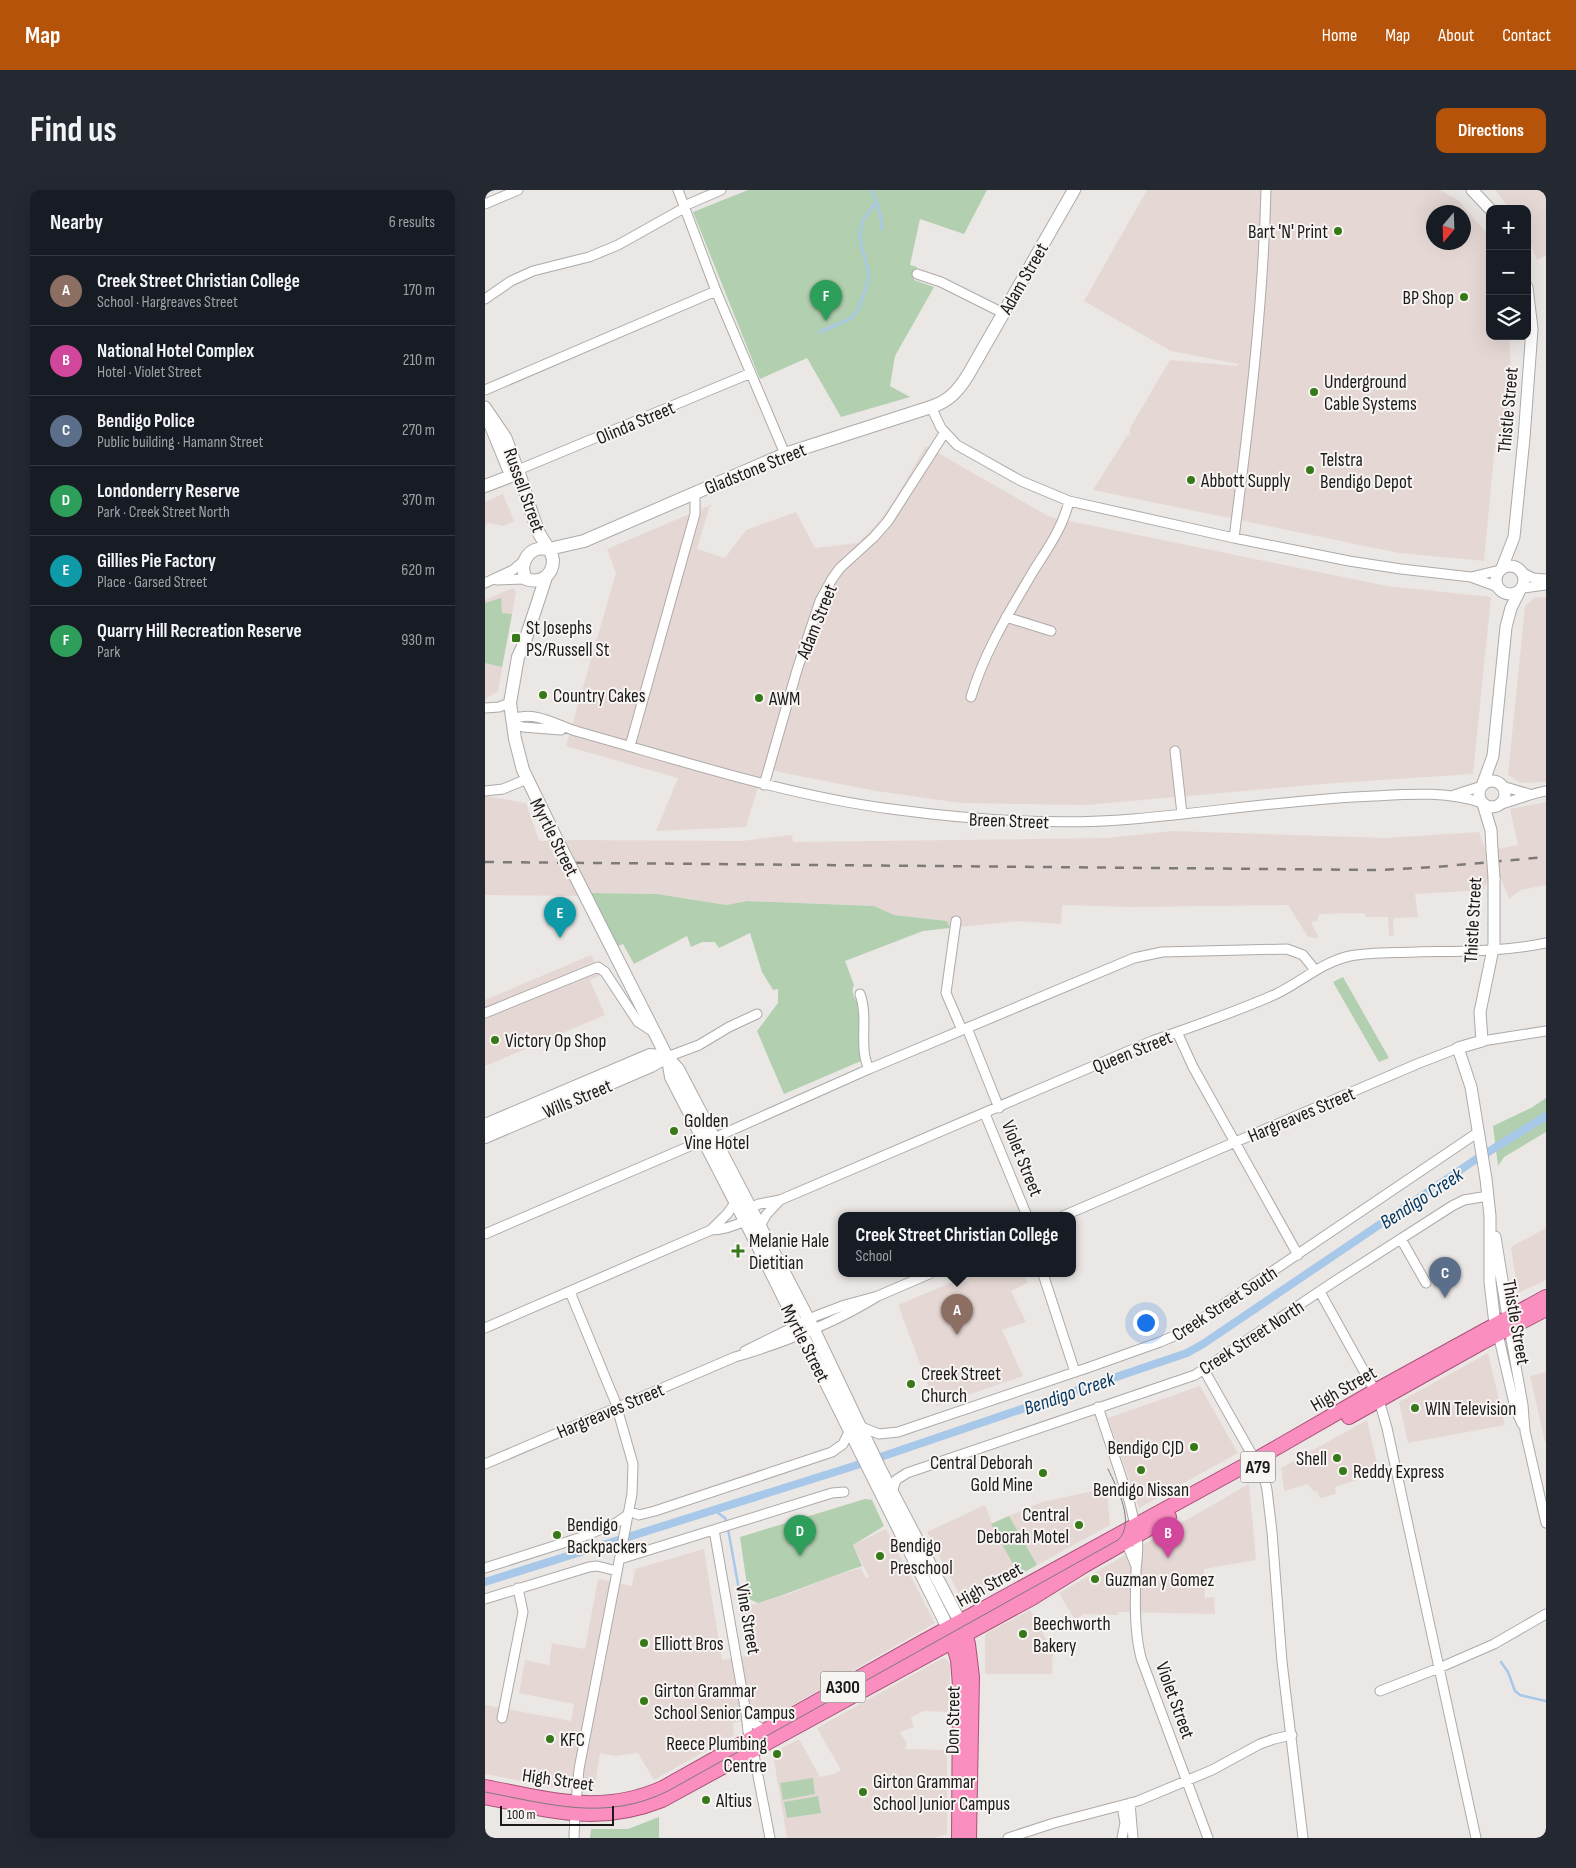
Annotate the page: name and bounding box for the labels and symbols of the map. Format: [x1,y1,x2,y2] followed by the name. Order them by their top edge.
[1426,205,1471,250] north arrow
[1248,221,1328,244] place label: Bart 'N' Print
[1332,225,1344,237] marker: Bart 'N' Print
[994,239,1054,319] street label: Adam Street
[810,280,842,321] pin: F
[1402,287,1454,310] place label: BP Shop
[1458,291,1470,303] marker: BP Shop
[1493,366,1524,454] street label: Thistle Street
[1324,371,1417,416] place label: Underground Cable Systems
[1308,386,1320,398] marker: Underground Cable Systems
[593,396,679,450] street label: Olinda Street
[701,439,810,500] street label: Gladstone Street
[498,445,550,536] street label: Russell Street
[1320,449,1413,494] place label: Telstra Bendigo Depot
[1304,464,1316,476] marker: Telstra Bendigo Depot
[1200,470,1291,493] place label: Abbott Supply
[1185,474,1197,486] marker: Abbott Supply
[792,581,843,663] street label: Adam Street
[526,617,610,662] place label: St Josephs PS/Russell St
[510,632,522,644] marker: St Josephs PS/Russell St
[553,685,646,708] place label: Country Cakes
[768,688,800,711] place label: AWM
[537,689,549,701] marker: Country Cakes
[753,692,765,704] marker: AWM
[524,795,583,881] street label: Myrtle Street
[969,809,1050,834] street label: Breen Street
[1460,876,1487,964] street label: Thistle Street
[544,897,576,938] pin: E
[1089,1026,1176,1079] street label: Queen Street
[505,1030,606,1053] place label: Victory Op Shop
[489,1034,501,1046] marker: Victory Op Shop
[540,1074,616,1124] street label: Wills Street
[1245,1082,1359,1148] street label: Hargreaves Street
[684,1110,749,1155] place label: Golden Vine Hotel
[996,1117,1047,1200] street label: Violet Street
[668,1125,680,1137] marker: Golden Vine Hotel
[1376,1163,1468,1234] water label: Bendigo Creek
[749,1230,829,1275] place label: Melanie Hale Dietitian
[731,1244,745,1258] marker: Melanie Hale Dietitian
[1429,1257,1461,1298] pin: C
[1168,1262,1282,1347] street label: Creek Street South
[1497,1278,1534,1367] street label: Thistle Street
[941,1294,973,1335] pin: A
[1195,1296,1308,1381] street label: Creek Street North
[775,1301,834,1387] street label: Myrtle Street
[1133,1310,1159,1336] your location
[1307,1361,1381,1417] street label: High Street
[921,1363,1001,1408] place label: Creek Street Church
[1021,1367,1118,1421] water label: Bendigo Creek
[554,1378,668,1444] street label: Hargreaves Street
[905,1378,917,1390] marker: Creek Street Church
[1425,1398,1516,1421] place label: WIN Television
[1409,1402,1421,1414] marker: WIN Television
[1108,1437,1184,1460] place label: Bendigo CJD
[1188,1441,1200,1453] marker: Bendigo CJD
[1296,1448,1327,1471] place label: Shell
[930,1452,1033,1497] place label: Central Deborah Gold Mine
[1241,1452,1275,1482] road number: A79
[1331,1452,1343,1464] marker: Shell
[1353,1461,1445,1484] place label: Reddy Express
[1135,1464,1147,1476] marker: Bendigo Nissan
[1337,1465,1349,1477] marker: Reddy Express
[1037,1467,1049,1479] marker: Central Deborah Gold Mine
[1093,1479,1189,1502] place label: Bendigo Nissan
[977,1504,1069,1549] place label: Central Deborah Motel
[567,1514,647,1559] place label: Bendigo Backpackers
[784,1515,816,1556] pin: D
[1152,1517,1184,1558] pin: B
[1073,1519,1085,1531] marker: Central Deborah Motel
[551,1529,563,1541] marker: Bendigo Backpackers
[890,1535,953,1580] place label: Bendigo Preschool
[874,1550,886,1562] marker: Bendigo Preschool
[953,1558,1027,1613] street label: High Street
[1105,1569,1215,1592] place label: Guzman y Gomez
[1089,1573,1101,1585] marker: Guzman y Gomez
[730,1582,765,1656] street label: Vine Street
[1033,1613,1111,1658] place label: Beechworth Bakery
[1017,1628,1029,1640] marker: Beechworth Bakery
[654,1633,724,1656] place label: Elliott Bros
[638,1637,650,1649] marker: Elliott Bros
[1150,1659,1199,1742] street label: Violet Street
[821,1671,865,1702] road number: A300
[654,1680,795,1725] place label: Girton Grammar School Senior Campus
[941,1685,966,1754] street label: Don Street
[638,1695,650,1707] marker: Girton Grammar School Senior Campus
[560,1729,585,1752] place label: KFC
[544,1733,556,1745] marker: KFC
[666,1733,767,1778] place label: Reece Plumbing Centre
[771,1748,783,1760] marker: Reece Plumbing Centre
[521,1764,595,1797] street label: High Street
[873,1771,1010,1816] place label: Girton Grammar School Junior Campus
[857,1786,869,1798] marker: Girton Grammar School Junior Campus
[715,1790,752,1813] place label: Altius
[700,1794,712,1806] marker: Altius
[500,1803,614,1826] scale bar

